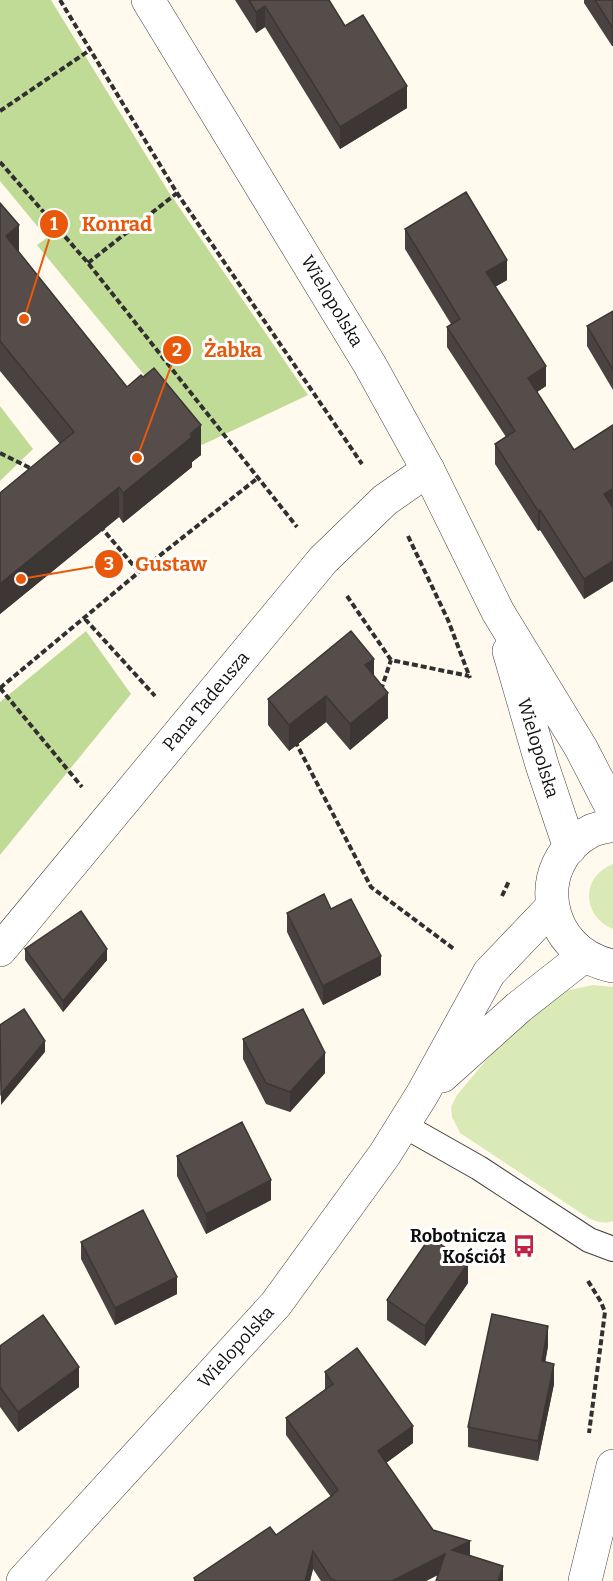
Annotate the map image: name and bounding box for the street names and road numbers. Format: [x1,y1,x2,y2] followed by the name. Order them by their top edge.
[296,251,368,351] street label: Wielopolska
[158,647,254,755] street label: Pana Tadeusza
[512,696,564,801] street label: Wielopolska
[193,1301,279,1393] street label: Wielopolska

